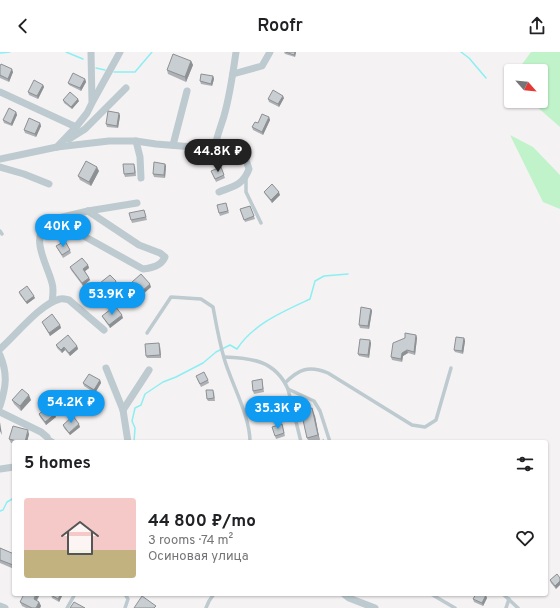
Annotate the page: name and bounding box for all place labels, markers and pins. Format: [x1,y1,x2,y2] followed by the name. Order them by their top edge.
[181,139,255,173] pin: 44.8K ₽
[35,214,91,248] pin: 40K ₽
[75,282,149,316] pin: 53.9K ₽
[34,390,108,424] pin: 54.2K ₽
[241,396,315,430] pin: 35.3K ₽

